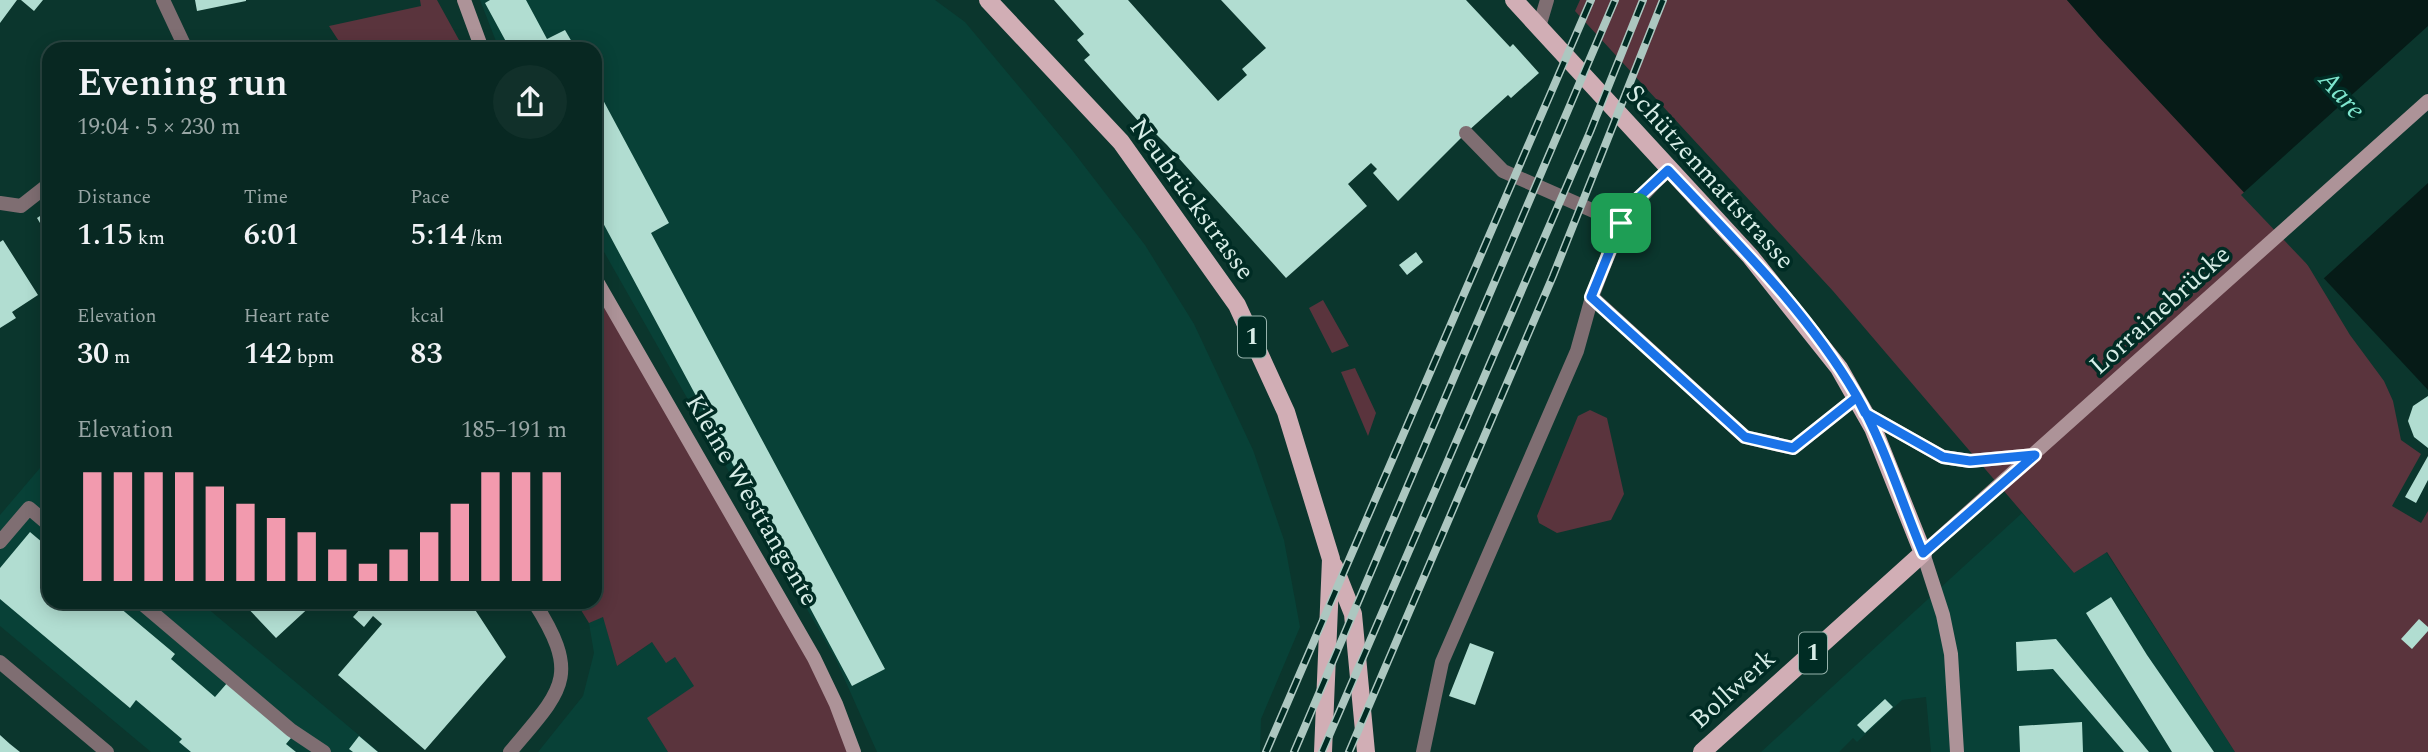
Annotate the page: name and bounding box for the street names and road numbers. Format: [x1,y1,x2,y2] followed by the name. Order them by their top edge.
[1616,75,1804,279] street label: Schützenmattstrasse
[1119,109,1265,289] street label: Neubrückstrasse
[2080,235,2240,385] street label: Lorrainebrücke
[1238,316,1266,358] road number: 1
[675,387,829,613] street label: Kleine Westtangente
[1799,632,1827,674] road number: 1
[1681,639,1785,739] street label: Bollwerk

